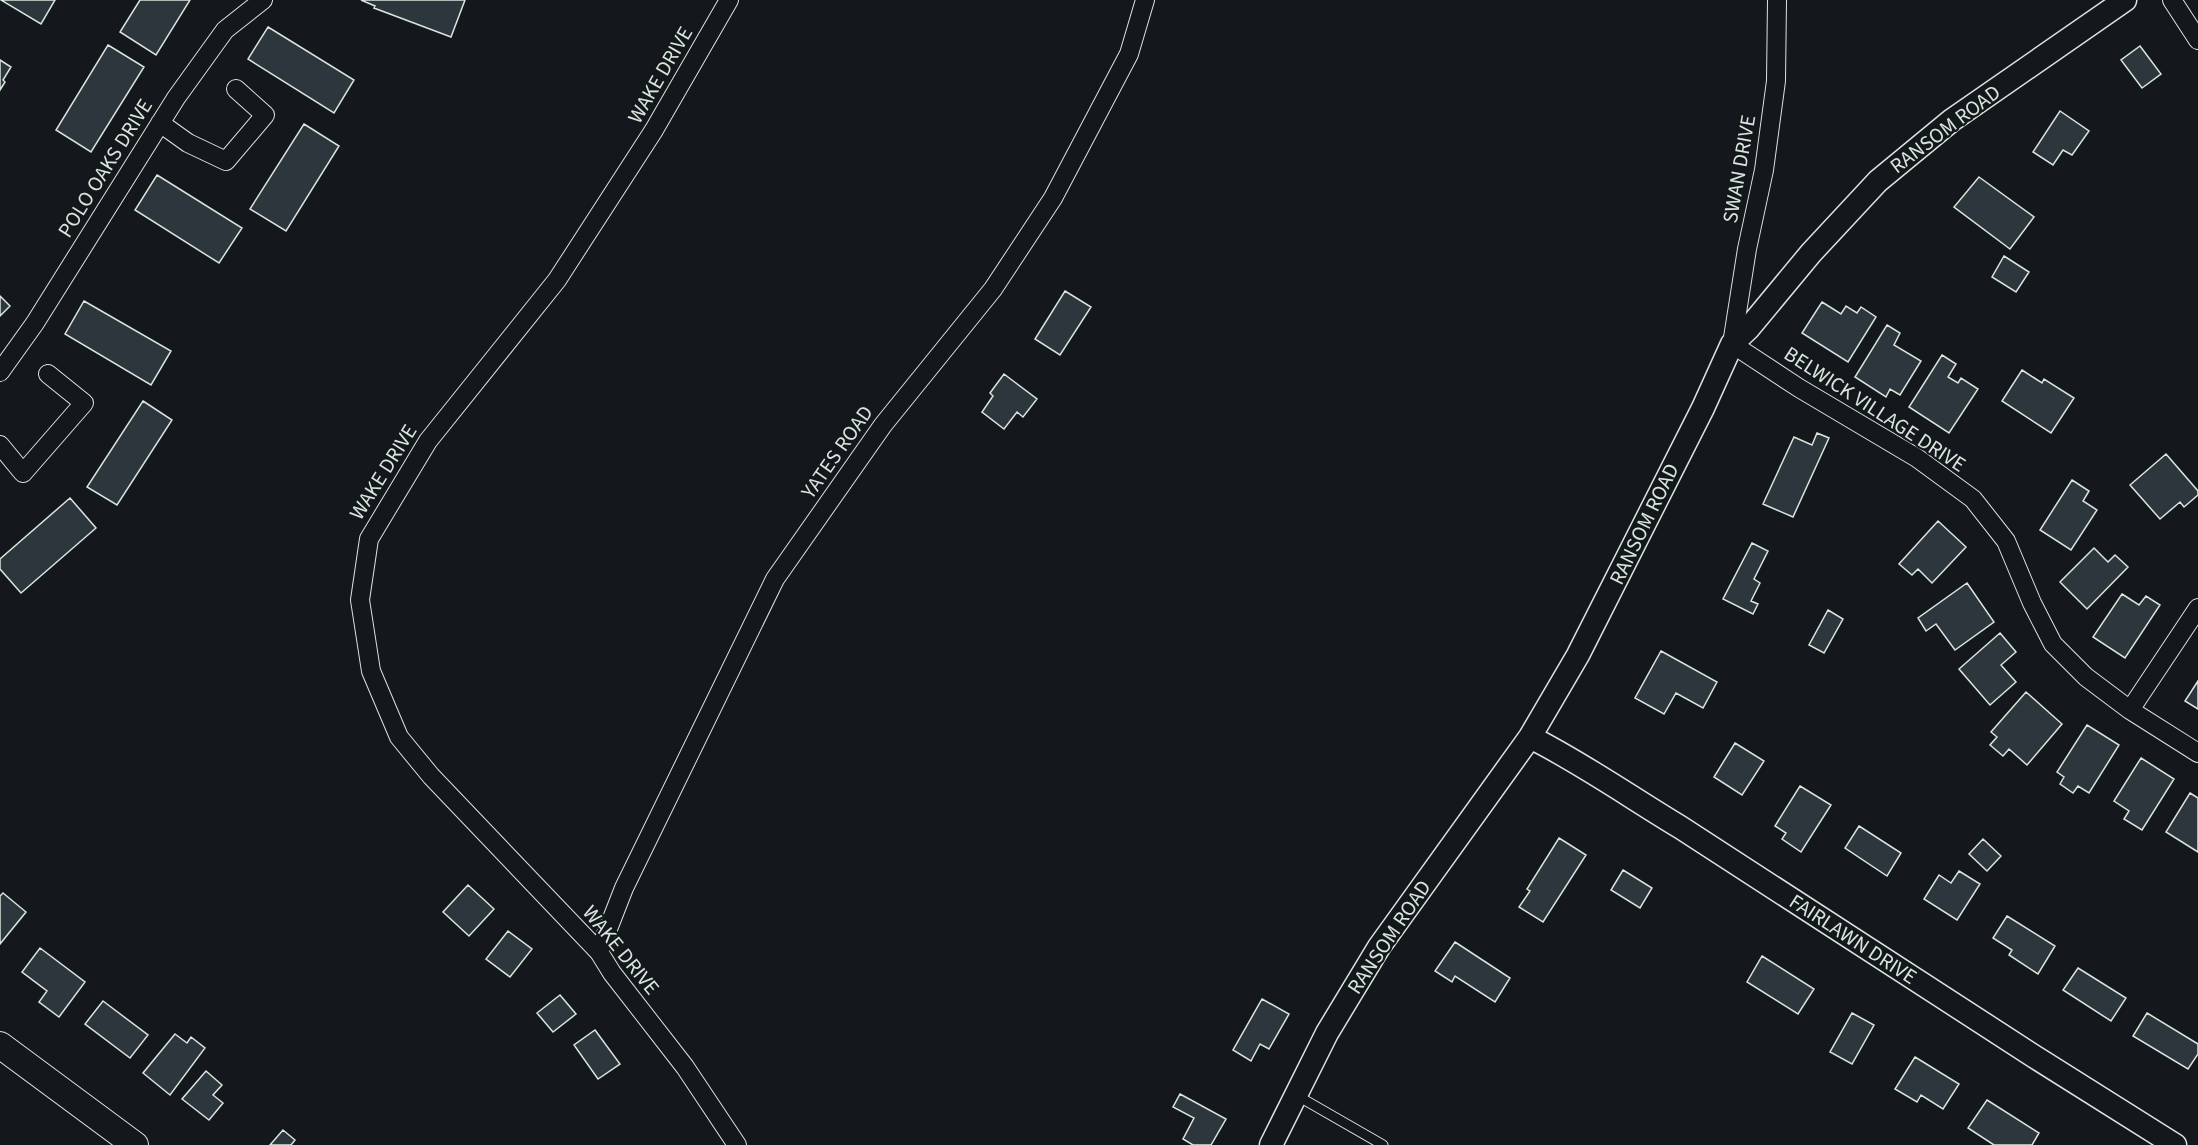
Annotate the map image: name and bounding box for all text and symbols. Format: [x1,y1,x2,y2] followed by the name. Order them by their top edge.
[620,21,700,129] street label: WAKE DRIVE
[1883,77,2007,181] street label: RANSOM ROAD
[50,93,160,243] street label: POLO OAKS DRIVE
[1715,113,1763,225] street label: SWAN DRIVE
[1778,339,1972,479] street label: BELWICK VILLAGE DRIVE
[793,399,880,506] street label: YATES ROAD
[342,418,424,526] street label: WAKE DRIVE
[1602,458,1686,590] street label: RANSOM ROAD
[1340,874,1438,1000] street label: RANSOM ROAD
[1783,886,1923,992] street label: FAIRLAWN DRIVE
[575,899,667,1001] street label: WAKE DRIVE

